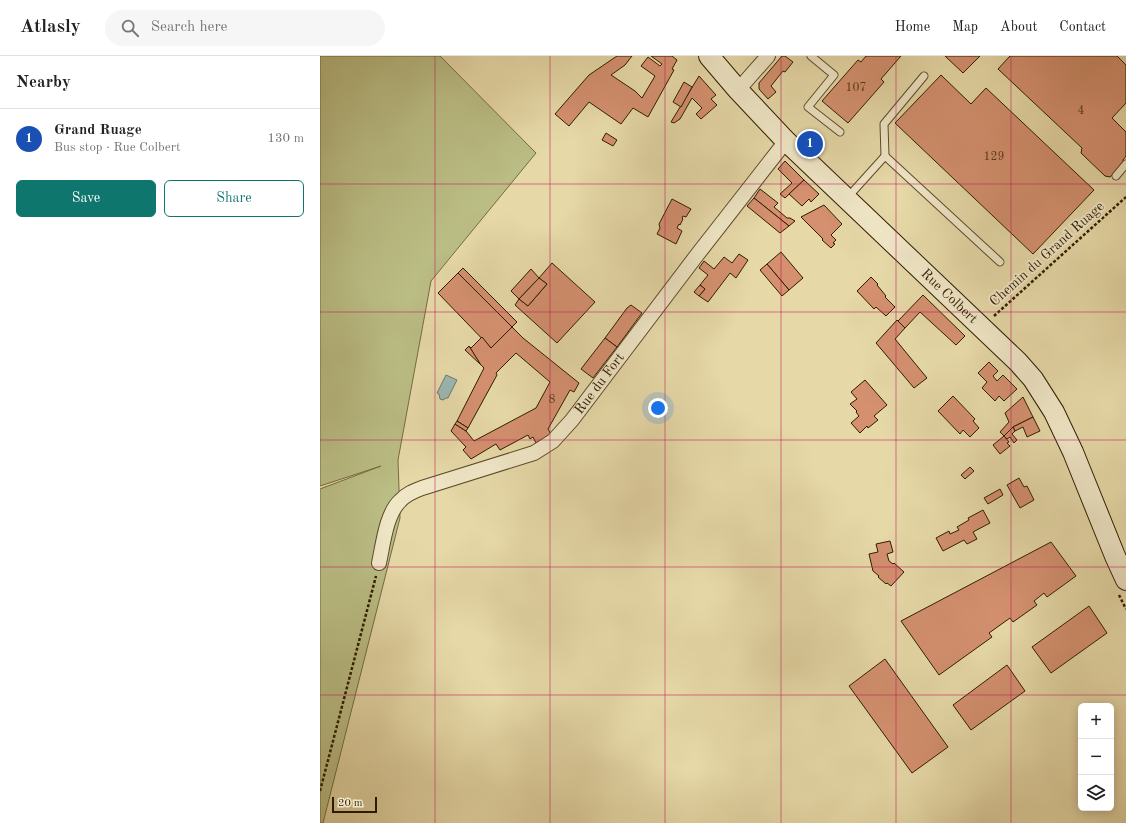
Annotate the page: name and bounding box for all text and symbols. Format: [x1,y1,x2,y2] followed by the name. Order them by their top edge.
[105,10,385,46] search box
[119,17,141,39] icon: search
[20,18,81,37] text: Atlasly
[151,20,228,35] text: Search here
[895,20,930,34] text: Home
[952,20,978,34] text: Map
[1000,20,1037,34] text: About
[1059,20,1106,34] text: Contact
[16,74,71,91] text: Nearby
[846,82,866,94] house number: 107
[1078,105,1085,117] house number: 4
[54,123,142,138] text: Grand Ruage
[797,129,823,159] pin: 1
[25,132,33,145] text: 1
[267,132,304,145] text: 130 m
[54,141,181,154] text: Bus stop · Rue Colbert
[984,151,1004,163] house number: 129
[16,180,156,217] button: Save
[164,180,304,217] button: Share
[987,199,1107,309] street label: Chemin du Grand Ruage
[918,266,980,326] street label: Rue Colbert
[572,350,627,417] street label: Rue du Fort
[549,394,556,406] house number: 8
[648,398,668,418] your location
[1078,703,1114,811] map controls
[1078,703,1114,739] button: +
[1078,739,1114,775] button: −
[1078,775,1114,811] button: layers
[332,795,377,814] scale bar
[338,798,363,809] text: 20 m

